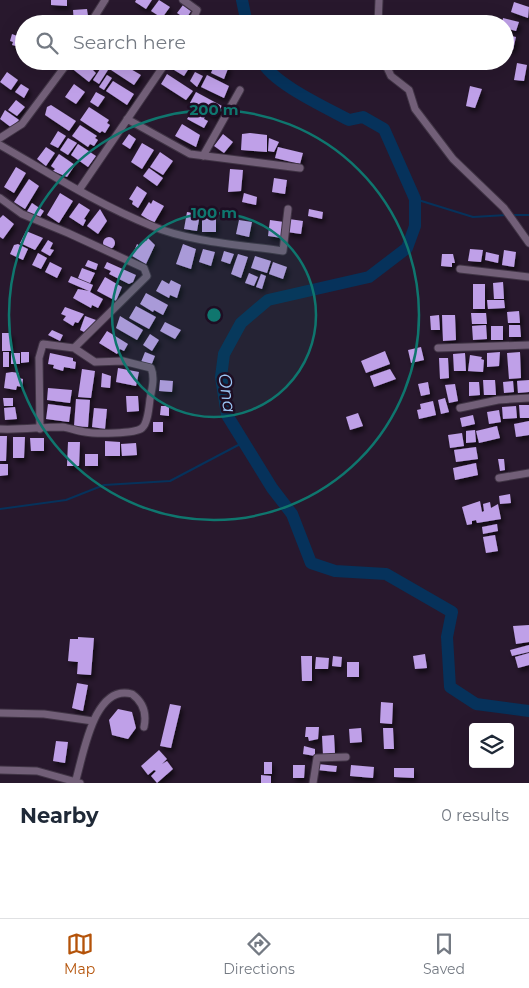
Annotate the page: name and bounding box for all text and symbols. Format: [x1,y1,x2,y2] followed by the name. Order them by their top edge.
[15,15,514,70] search box
[33,29,61,57] icon: search
[73,31,186,54] text: Search here
[189,100,239,119] text: 200 m
[191,203,237,222] text: 100 m
[205,306,223,324] centre of rings
[213,372,241,414] water label: Ona
[469,723,514,768] map controls
[469,723,514,768] button: layers
[20,803,99,828] text: Nearby
[441,806,509,825] text: 0 results
[64,930,95,978] tab: Map
[223,930,295,978] tab: Directions
[423,930,465,978] tab: Saved

